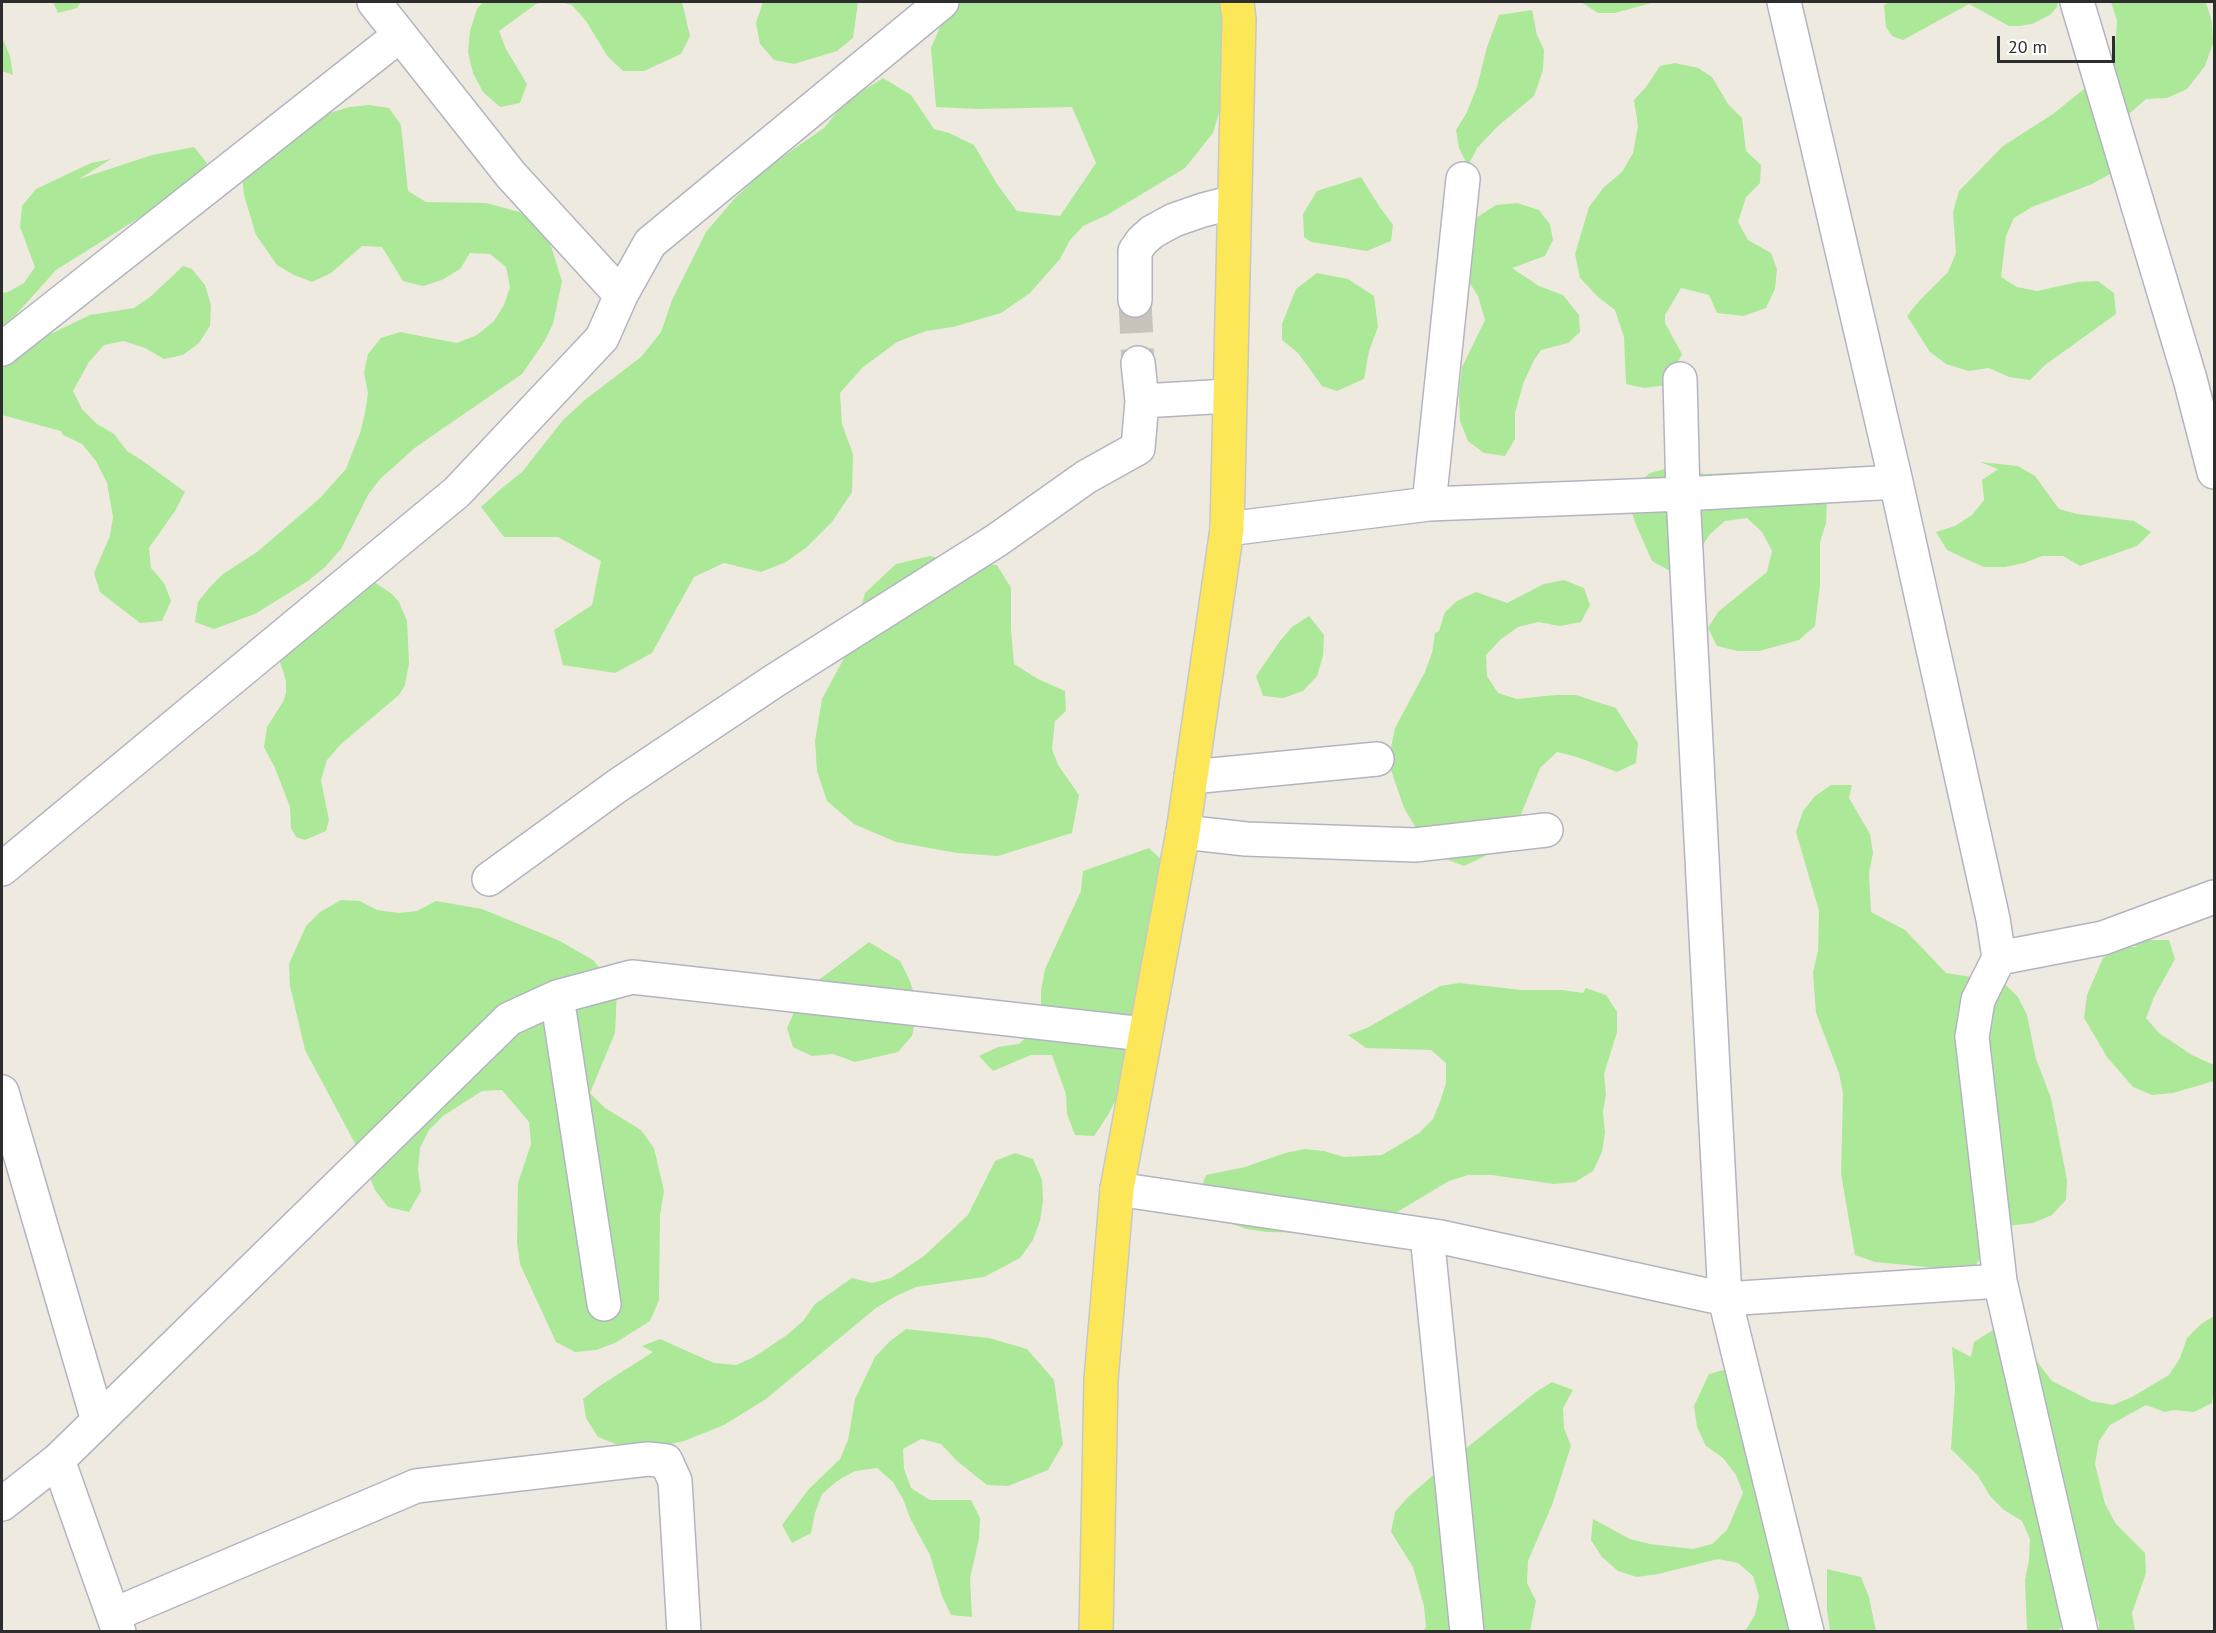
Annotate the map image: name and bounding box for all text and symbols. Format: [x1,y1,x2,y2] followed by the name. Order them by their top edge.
[2000,24,2118,62] scale bar
[2008,35,2047,58] text: 20 m

